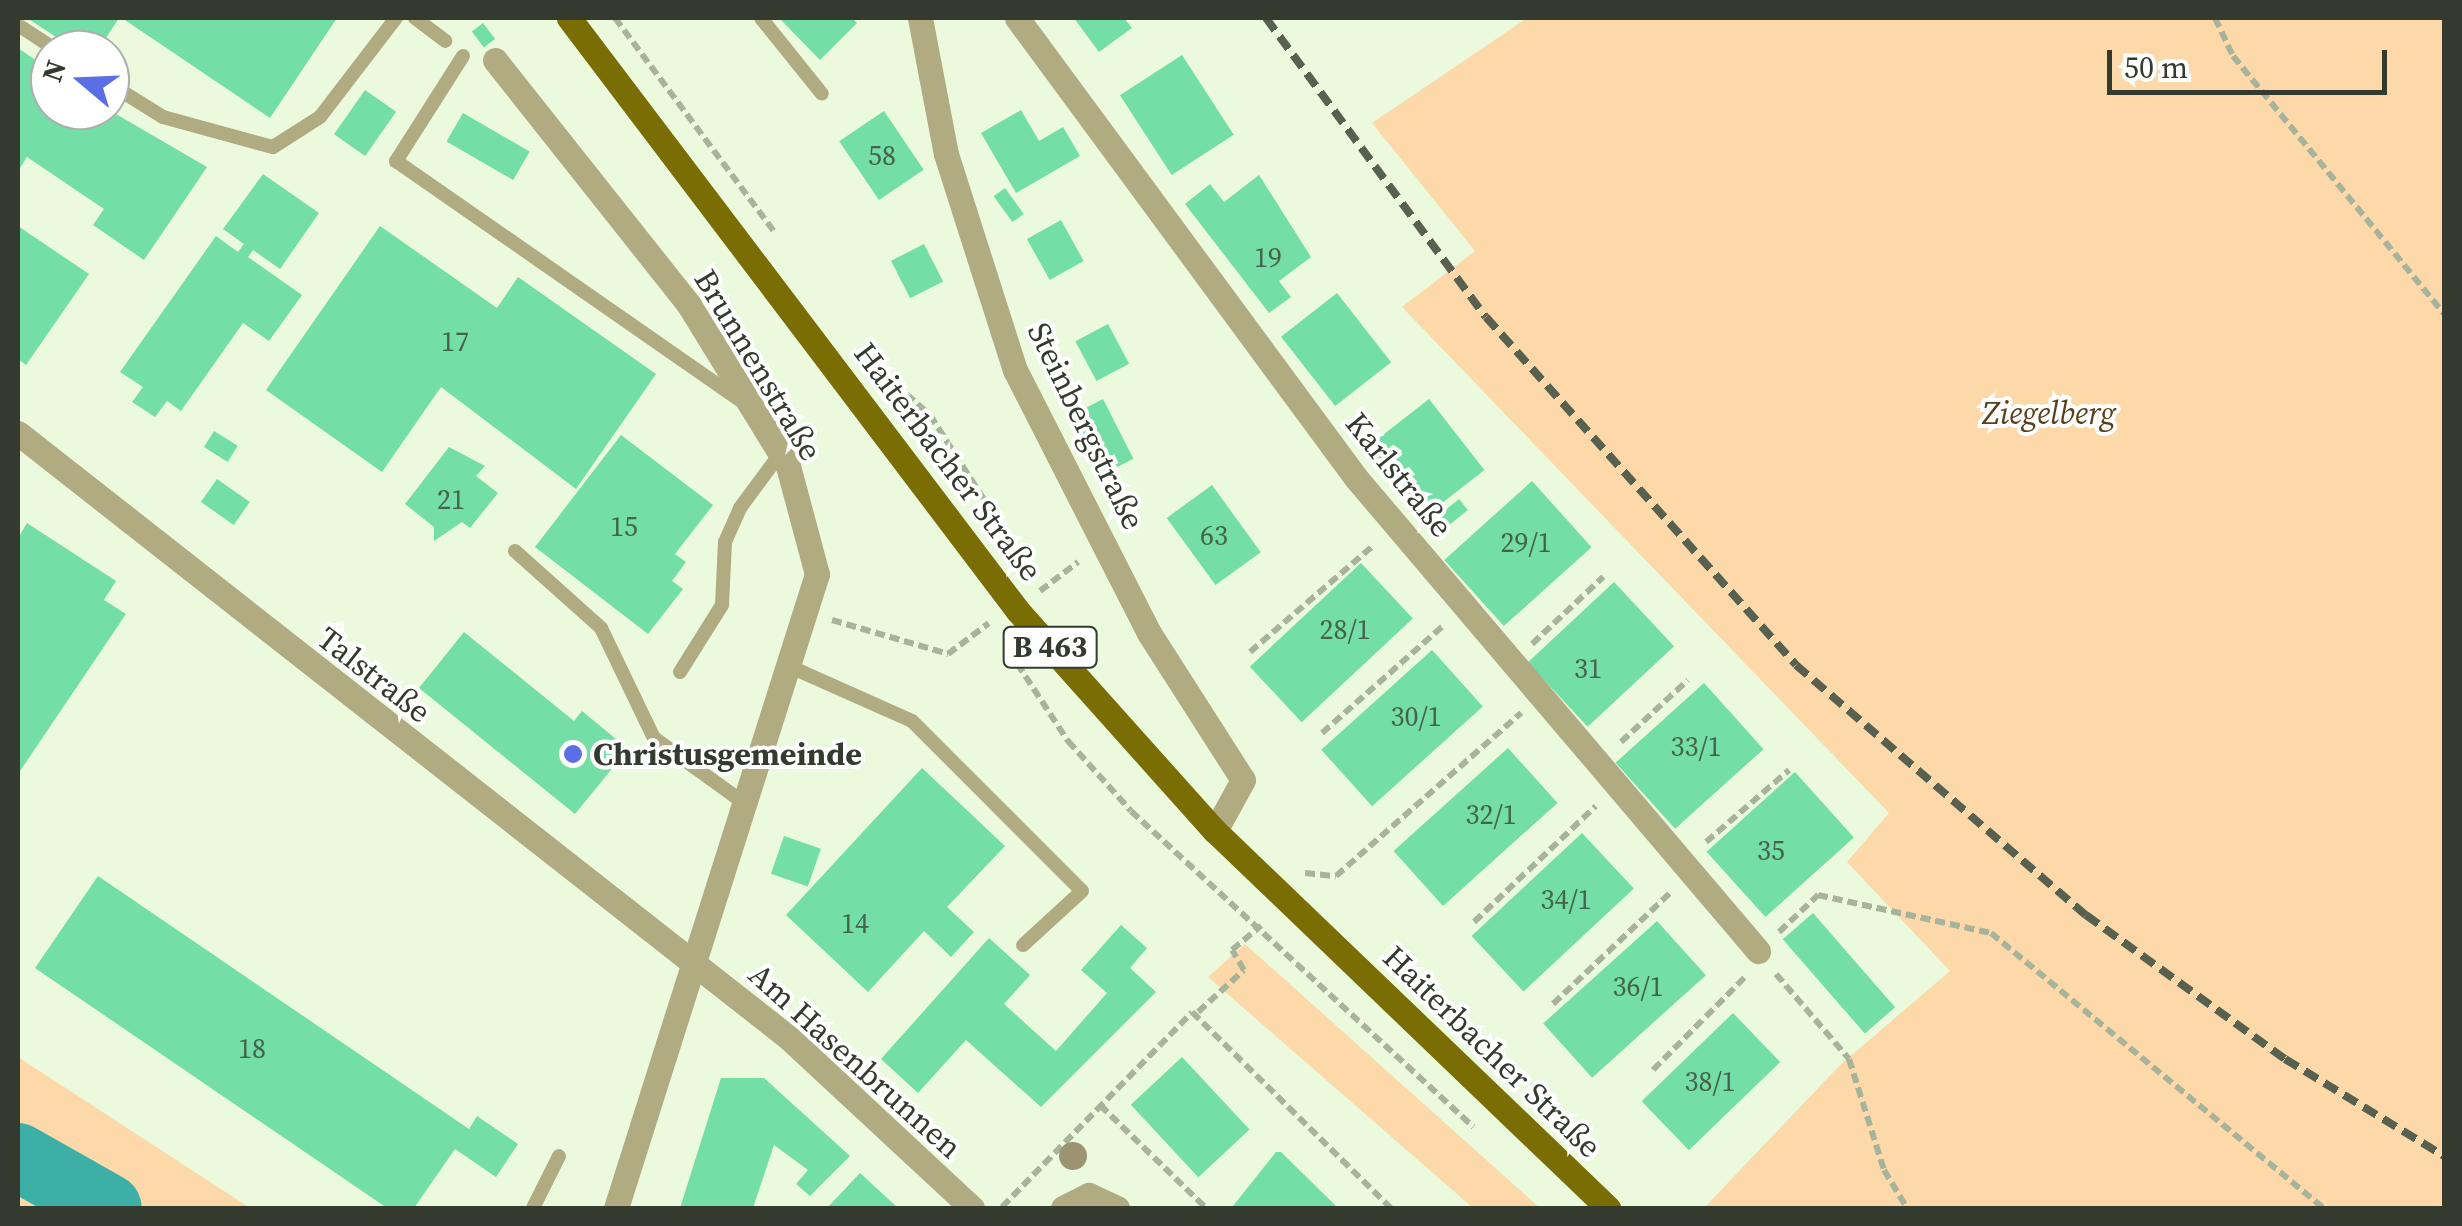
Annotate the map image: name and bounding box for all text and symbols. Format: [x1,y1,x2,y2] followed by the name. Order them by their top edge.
[30,30,130,130] north arrow
[2112,30,2392,92] scale bar
[2124,47,2188,88] text: 50 m
[32,55,75,87] text: N
[868,138,896,172] house number: 58
[1254,240,1282,274] house number: 19
[686,263,830,467] street label: Brunnenstraße
[1019,316,1153,536] street label: Steinbergstraße
[441,324,469,358] house number: 17
[846,335,1050,589] street label: Haiterbacher Straße
[1982,394,2116,432] park label: Ziegelberg
[1337,405,1461,545] street label: Karlstraße
[437,482,465,516] house number: 21
[610,509,638,543] house number: 15
[1200,518,1228,552] house number: 63
[1500,525,1552,559] house number: 29/1
[1319,612,1371,646] house number: 28/1
[310,619,438,731] street label: Talstraße
[1002,622,1098,672] road number: B 463
[1574,651,1602,685] house number: 31
[1390,699,1442,733] house number: 30/1
[1670,729,1722,763] house number: 33/1
[593,735,862,773] place label: Christusgemeinde
[562,743,584,765] marker: Christusgemeinde
[1465,797,1517,831] house number: 32/1
[1757,833,1785,867] house number: 35
[1540,882,1592,916] house number: 34/1
[841,906,869,940] house number: 14
[1375,938,1609,1166] street label: Haiterbacher Straße
[741,955,969,1167] street label: Am Hasenbrunnen
[1612,969,1664,1003] house number: 36/1
[238,1031,266,1065] house number: 18
[1684,1064,1736,1098] house number: 38/1

